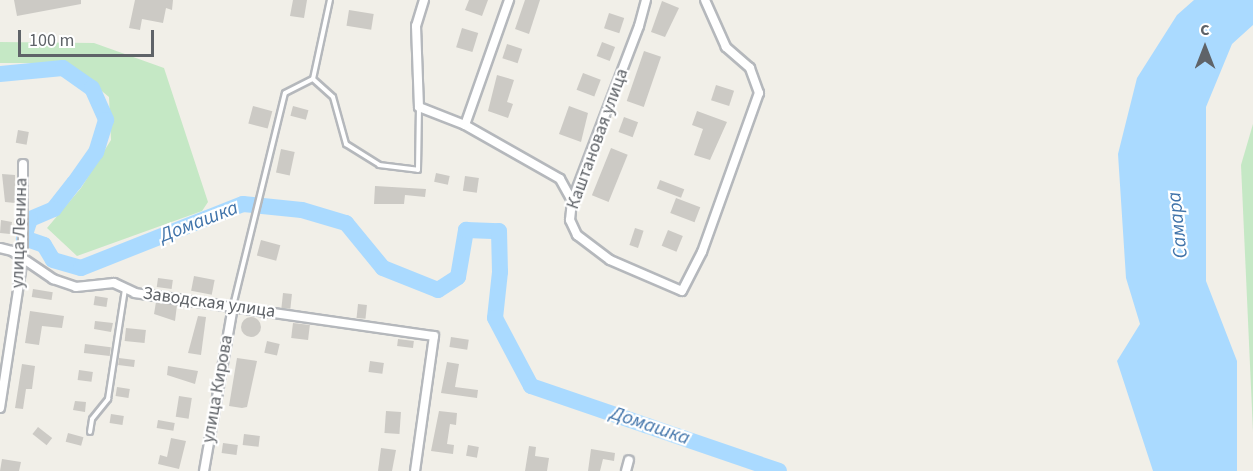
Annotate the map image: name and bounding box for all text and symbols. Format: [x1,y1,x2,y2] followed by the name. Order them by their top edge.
[21,18,158,56] scale bar
[1175,18,1235,78] north arrow
[1200,19,1210,41] text: С
[29,28,74,53] text: 100 m
[563,66,633,212] street label: Каштановая улица
[7,177,33,289] street label: улица Ленина
[1163,191,1193,259] water label: Самара
[156,196,242,248] water label: Домашка
[141,283,277,323] street label: Заводская улица
[198,333,238,445] street label: улица Кирова
[607,401,693,451] water label: Домашка

